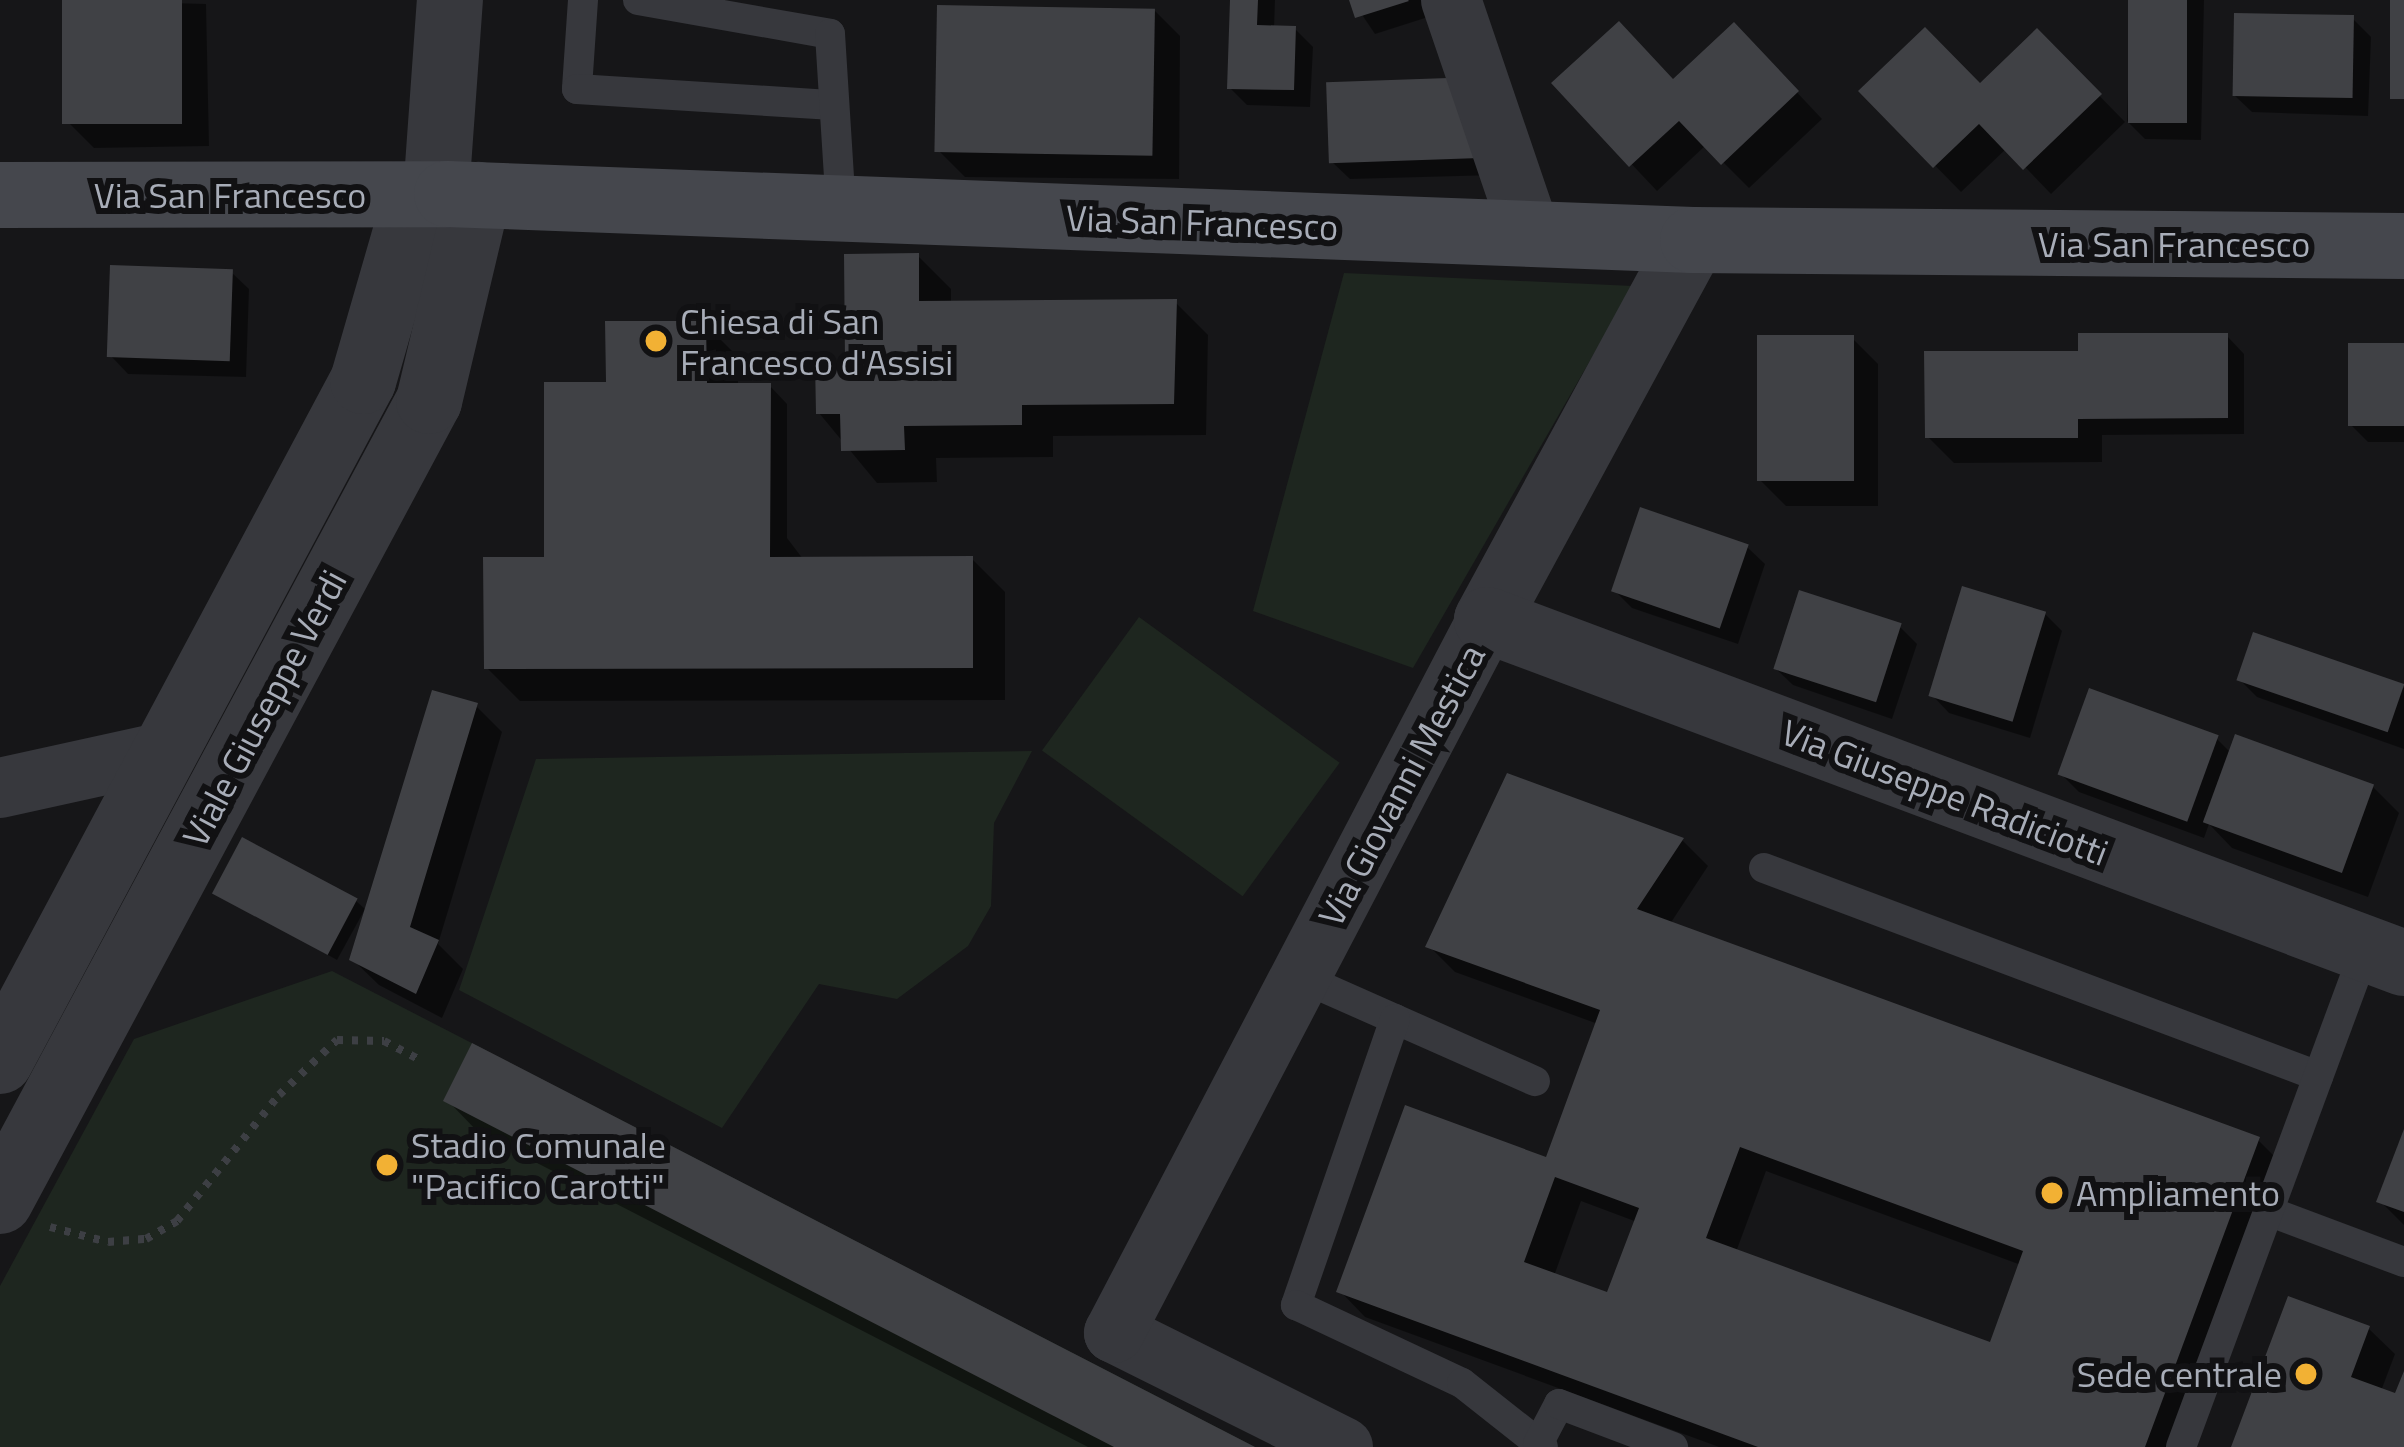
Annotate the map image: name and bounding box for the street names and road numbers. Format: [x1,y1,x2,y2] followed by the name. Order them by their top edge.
[94,173,366,217] street label: Via San Francesco
[1065,196,1339,248] street label: Via San Francesco
[2038,222,2310,266] street label: Via San Francesco
[173,563,355,853] street label: Viale Giuseppe Verdi
[1309,637,1493,933] street label: Via Giovanni Mestica
[1776,710,2114,874] street label: Via Giuseppe Radiciotti

